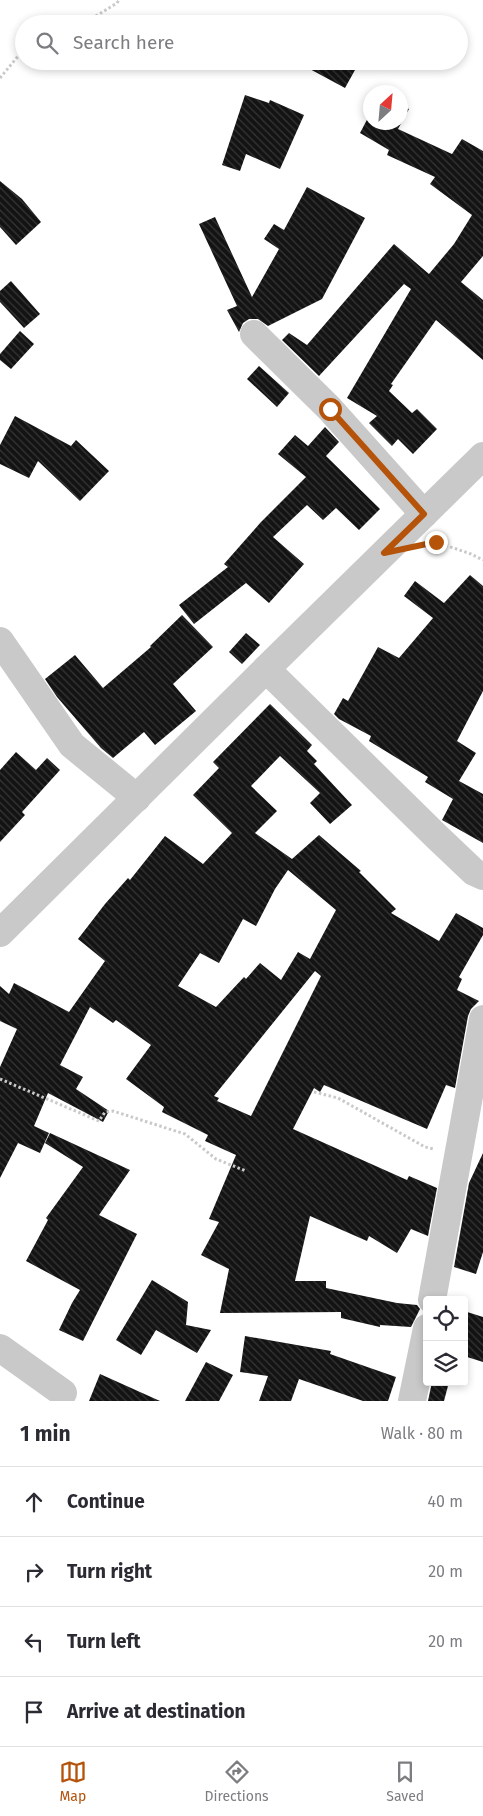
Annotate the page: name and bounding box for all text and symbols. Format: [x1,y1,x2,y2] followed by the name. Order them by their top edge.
[15,15,468,70] search box
[33,29,61,57] icon: search
[73,31,174,54] text: Search here
[363,85,408,130] north arrow
[319,398,342,421] route start
[425,531,448,554] route end
[423,1296,468,1386] map controls
[423,1296,468,1341] button: locate
[423,1341,468,1386] button: layers
[20,1421,71,1447] text: 1 min
[381,1424,463,1443] text: Walk · 80 m
[20,1488,48,1516] icon: ahead
[67,1490,145,1513] text: Continue
[428,1492,463,1511] text: 40 m
[20,1558,48,1586] icon: right
[67,1560,152,1583] text: Turn right
[428,1562,463,1581] text: 20 m
[20,1628,48,1656] icon: left
[67,1630,141,1653] text: Turn left
[428,1632,463,1651] text: 20 m
[20,1698,48,1726] icon: arrive
[67,1700,246,1723] text: Arrive at destination
[59,1758,87,1805] tab: Map
[204,1758,269,1805] tab: Directions
[386,1758,424,1805] tab: Saved

